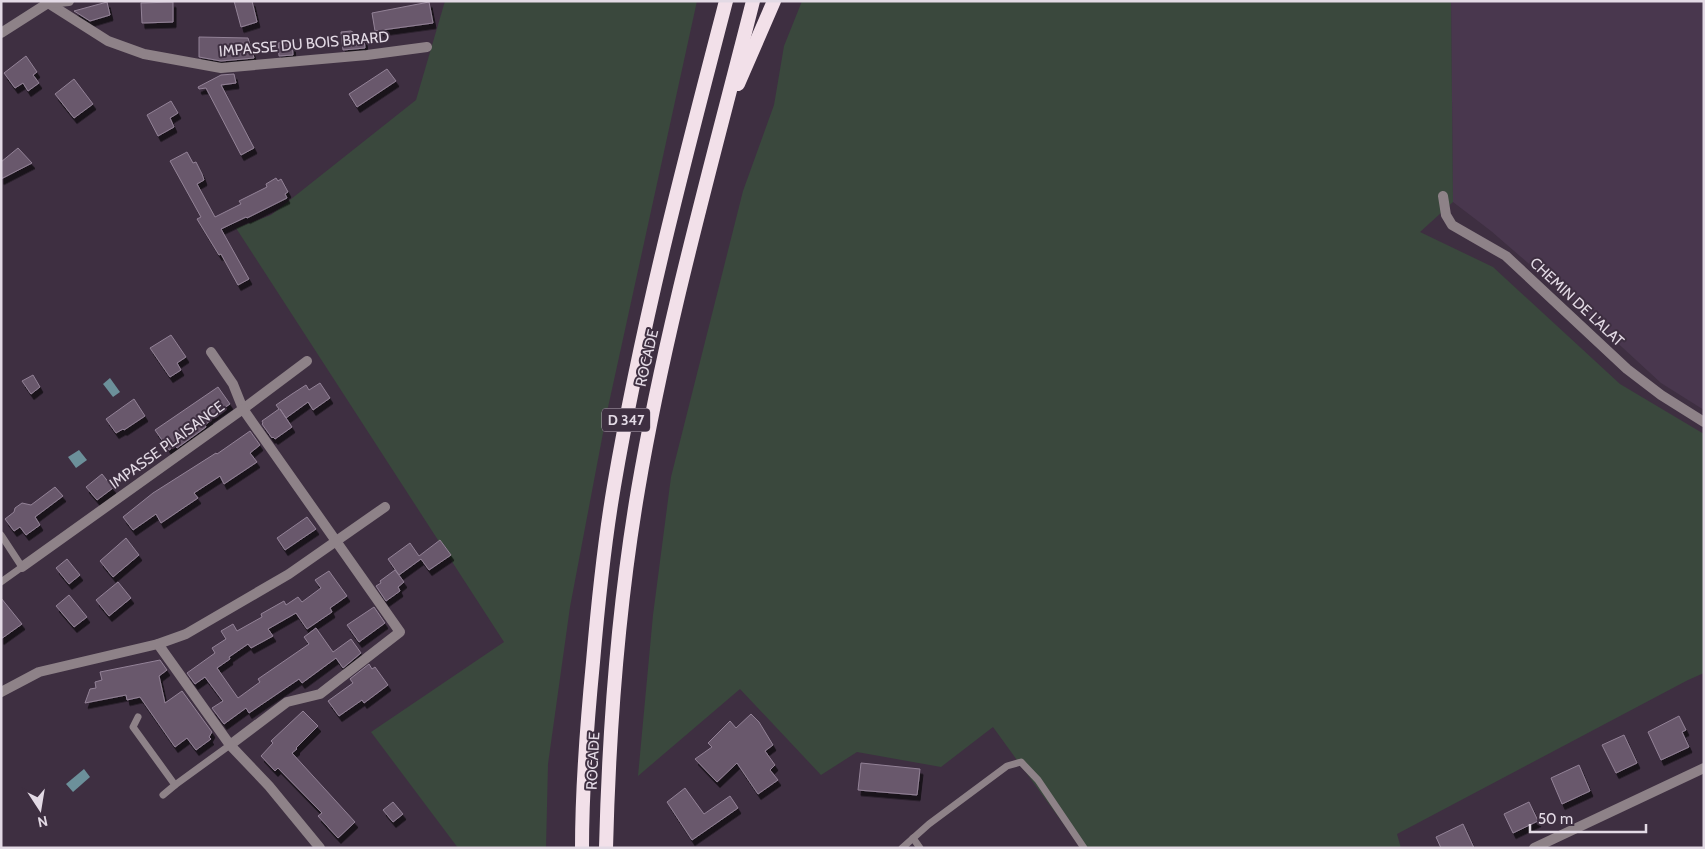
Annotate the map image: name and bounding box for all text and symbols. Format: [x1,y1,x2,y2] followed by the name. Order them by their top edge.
[218,28,390,60] street label: IMPASSE DU BOIS BRARD
[1526,254,1628,350] street label: CHEMIN DE L'ALAT
[632,328,662,388] street label: ROCADE
[106,397,228,493] street label: IMPASSE PLAISANCE
[602,408,650,432] road number: D 347
[582,731,604,791] street label: ROCADE
[15,784,65,834] north arrow
[1530,802,1646,834] scale bar
[1538,810,1573,828] text: 50 m
[36,812,49,832] text: N

